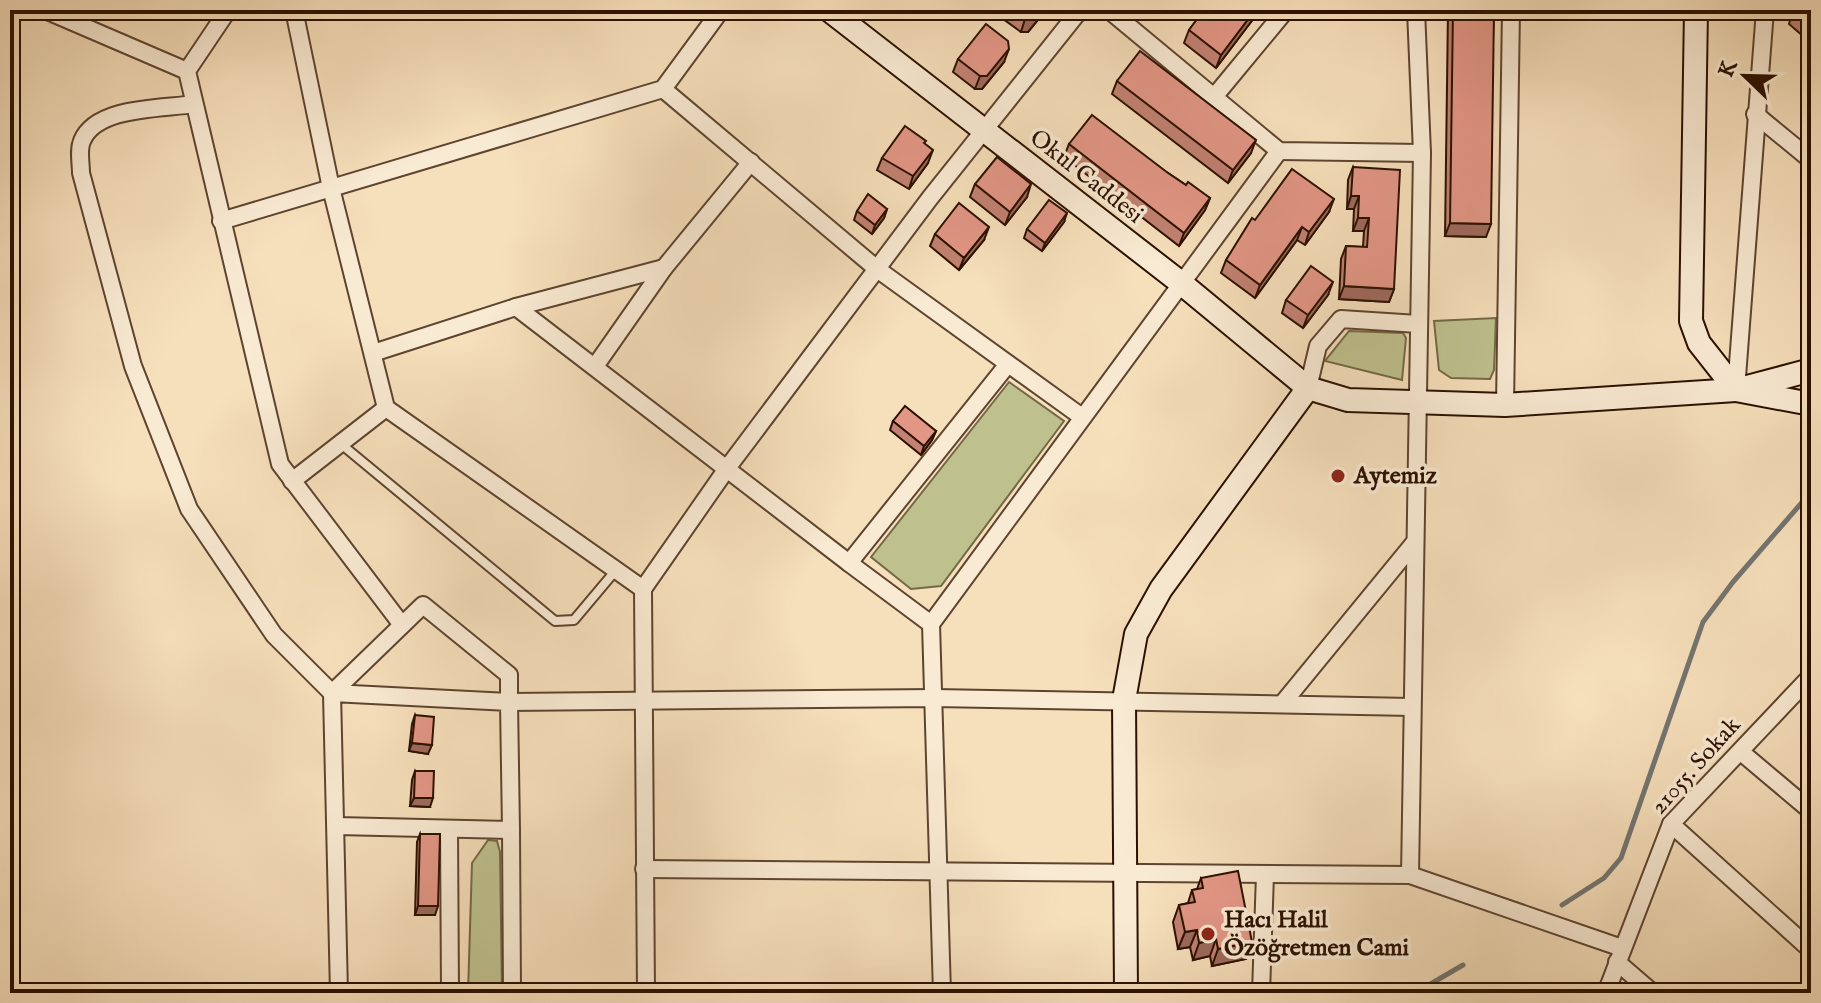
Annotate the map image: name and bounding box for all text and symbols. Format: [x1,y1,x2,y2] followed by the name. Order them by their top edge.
[1705,36,1785,116] north arrow
[1712,55,1745,82] text: K
[1023,123,1149,231] street label: Okul Caddesi
[1353,461,1437,492] place label: Aytemiz
[1329,467,1347,485] marker: Aytemiz
[1644,711,1748,821] street label: 21055. Sokak
[1224,905,1410,964] place label: Hacı Halil Özöğretmen Cami
[1199,925,1217,943] marker: Hacı Halil Özöğretmen Cami

